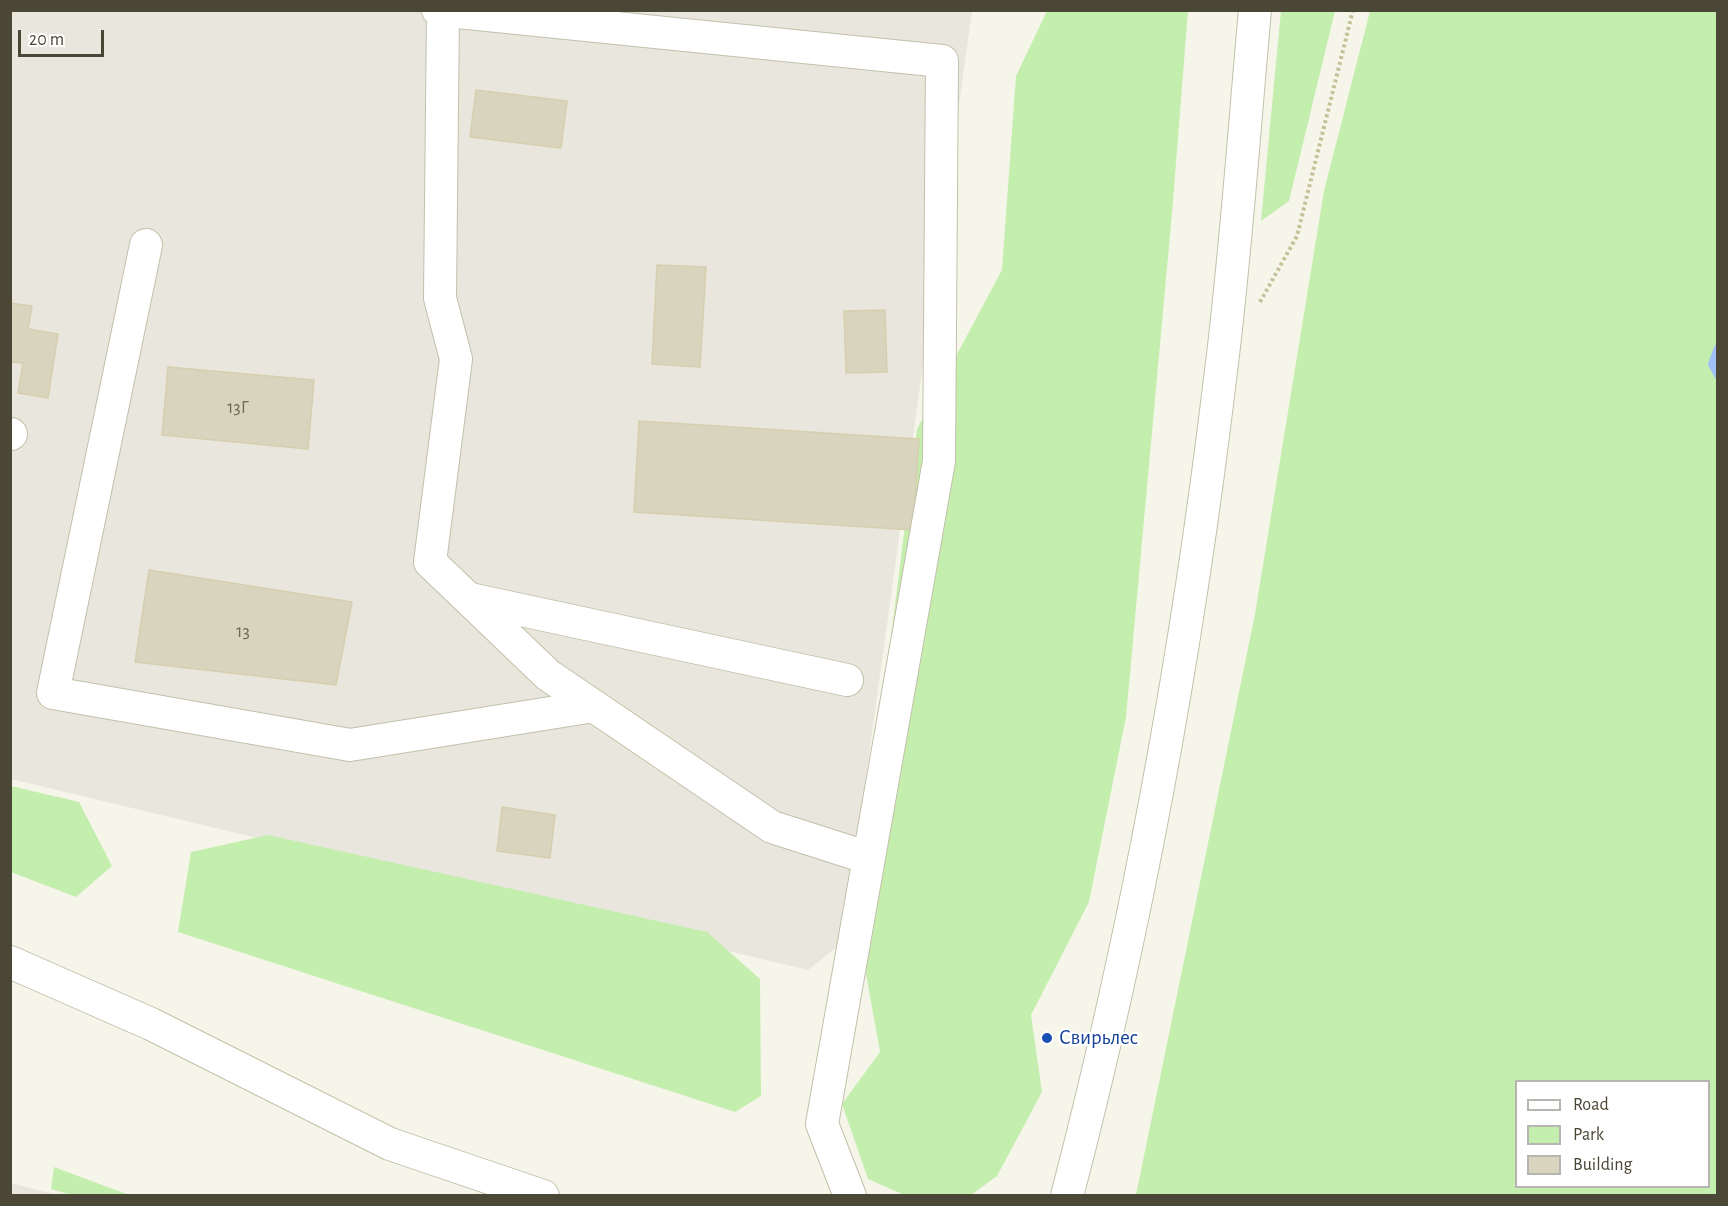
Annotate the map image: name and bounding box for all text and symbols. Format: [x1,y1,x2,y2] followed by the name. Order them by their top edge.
[21,18,106,56] scale bar
[29,31,64,49] text: 20 m
[227,397,249,419] house number: 13Г
[236,621,250,643] house number: 13
[1059,1025,1138,1051] place label: Свирьлес
[1040,1031,1054,1045] marker: Свирьлес
[1515,1080,1710,1188] legend
[1573,1096,1609,1114] text: Road
[1573,1126,1604,1144] text: Park
[1573,1156,1632,1174] text: Building

